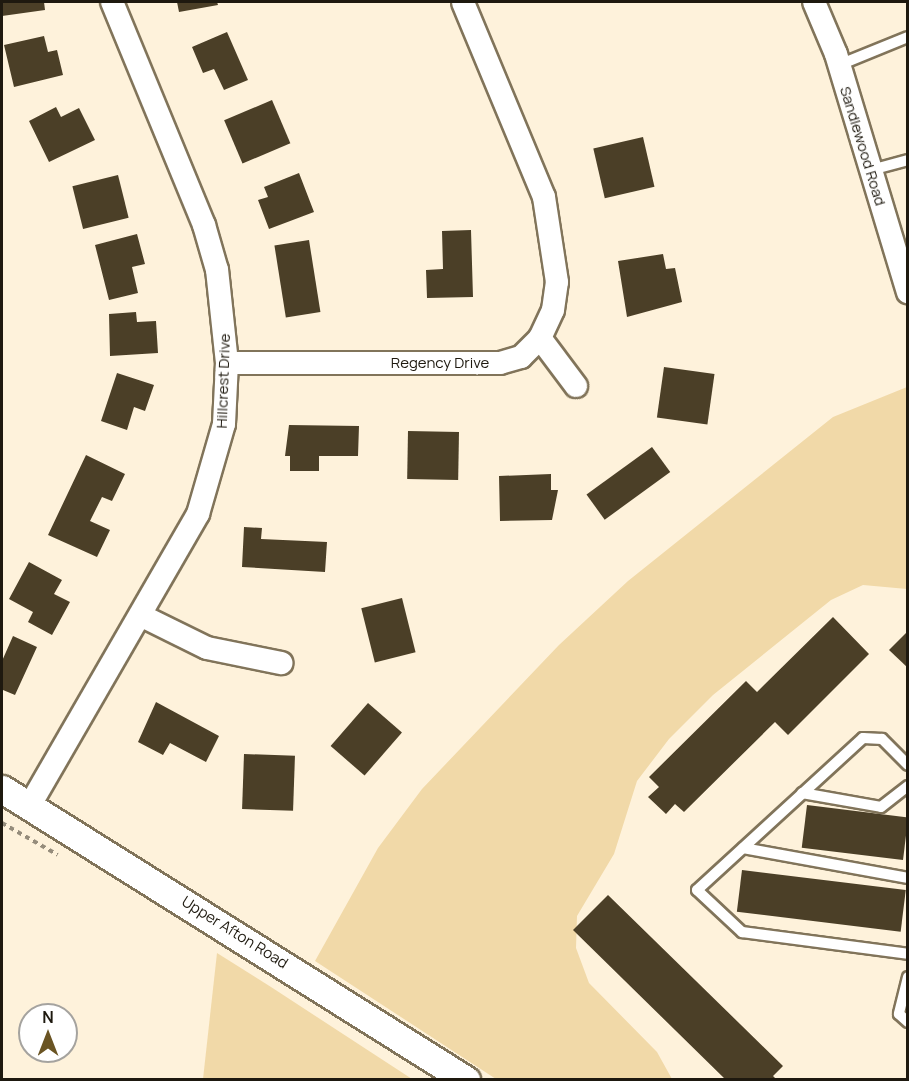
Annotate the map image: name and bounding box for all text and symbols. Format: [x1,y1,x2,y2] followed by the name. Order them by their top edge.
[836,84,890,208] street label: Sandlewood Road
[212,333,234,429] street label: Hillcrest Drive
[391,354,489,372] street label: Regency Drive
[179,892,291,972] street label: Upper Afton Road
[18,1003,78,1063] north arrow
[42,1006,54,1028] text: N

